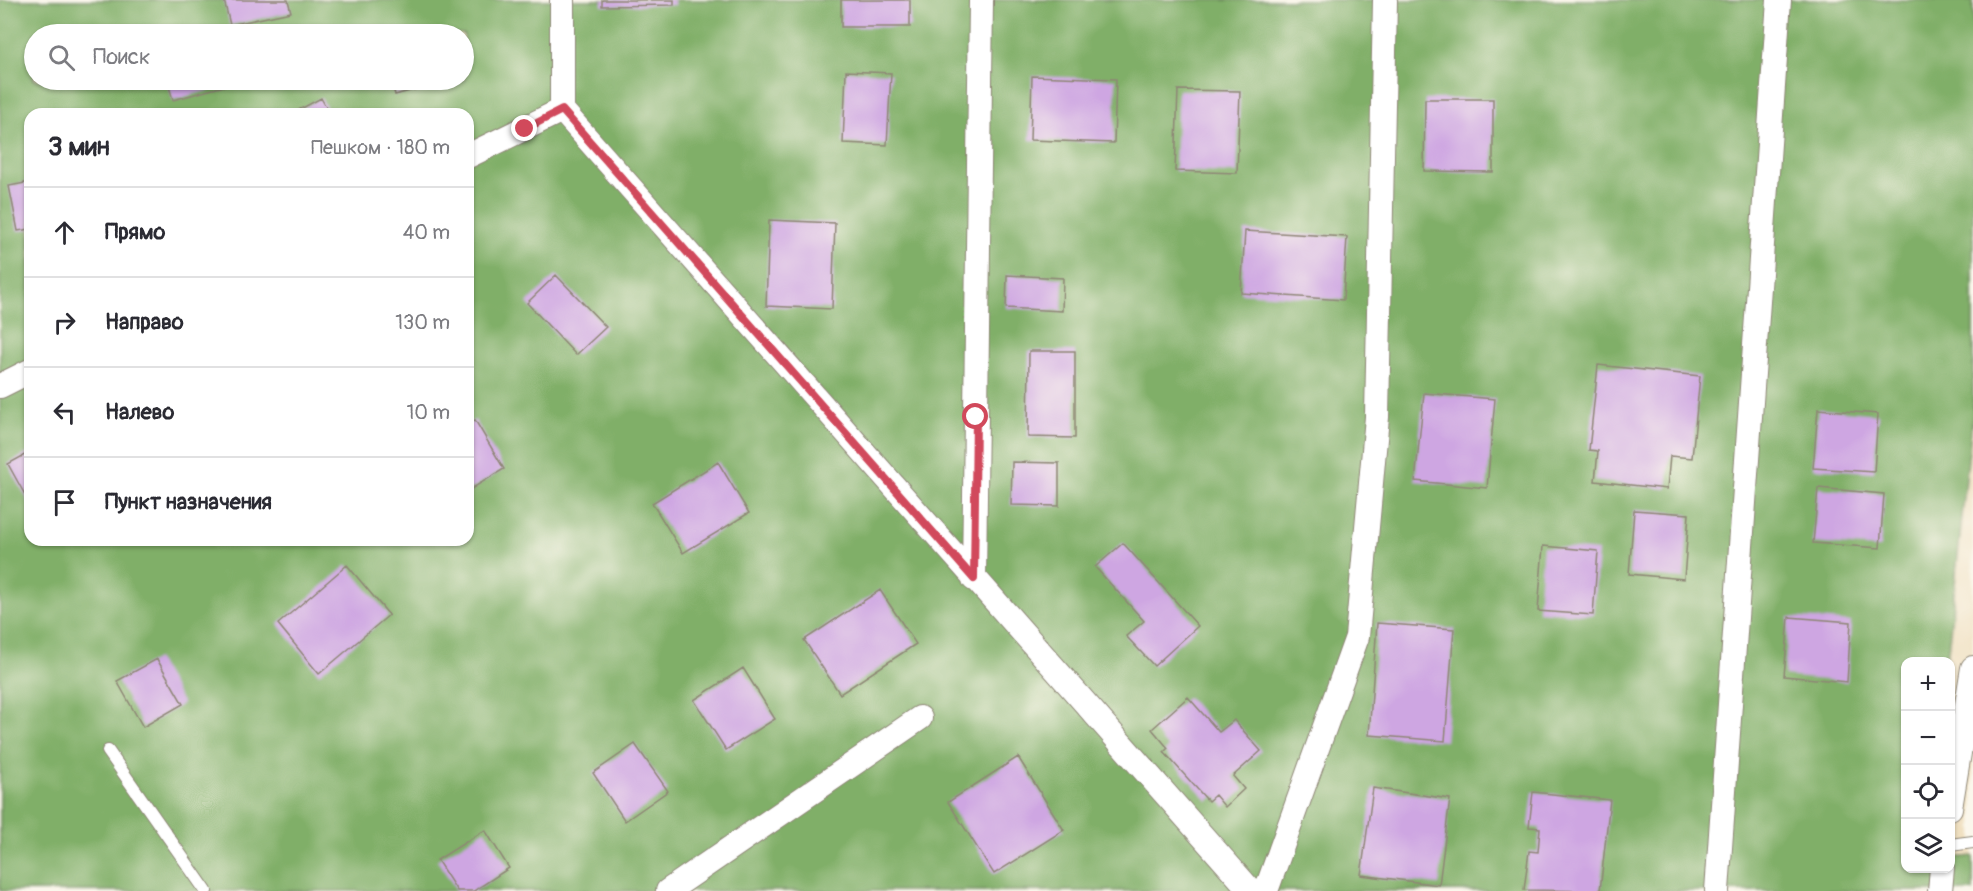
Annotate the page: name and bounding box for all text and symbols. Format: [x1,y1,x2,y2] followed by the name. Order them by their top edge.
[24,24,474,90] search box
[45,41,78,74] icon: search
[93,43,150,71] text: Поиск
[511,115,537,141] route end
[48,131,110,163] text: 3 мин
[311,135,450,160] text: Пешком · 180 m
[48,216,81,249] icon: ahead
[105,218,165,246] text: Прямо
[403,220,450,245] text: 40 m
[48,306,81,339] icon: right
[105,308,184,336] text: Направо
[395,310,450,335] text: 130 m
[48,396,81,429] icon: left
[105,398,174,426] text: Налево
[406,400,450,425] text: 10 m
[962,403,988,429] route start
[48,486,81,519] icon: arrive
[105,488,272,516] text: Пункт назначения
[1901,657,1955,873] map controls
[1901,657,1955,711] button: +
[1901,711,1955,765] button: −
[1901,765,1955,819] button: locate
[1901,819,1955,873] button: layers

